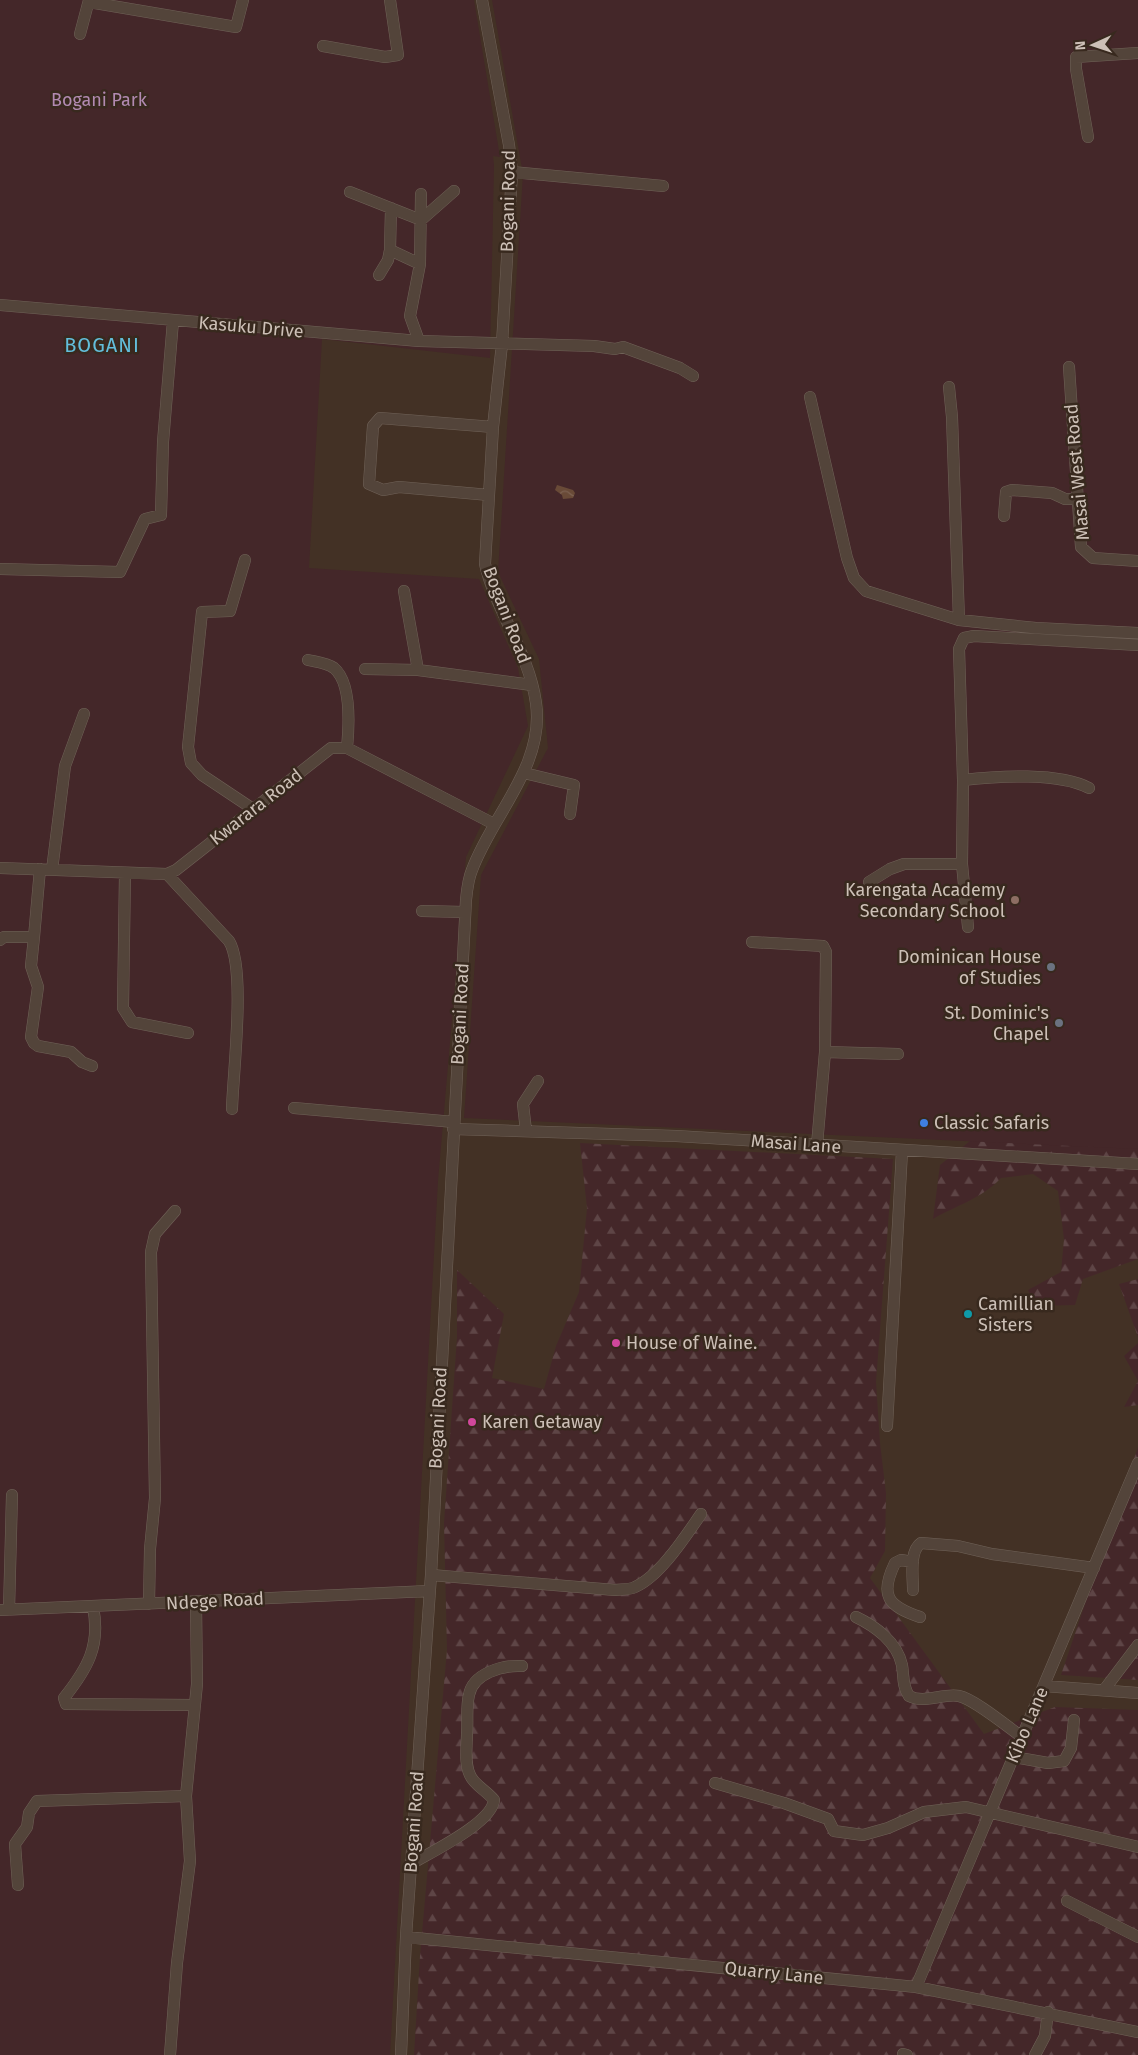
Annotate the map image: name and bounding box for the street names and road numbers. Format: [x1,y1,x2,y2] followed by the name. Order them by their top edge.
[496,150,520,252] street label: Bogani Road
[197,311,305,343] street label: Kasuku Drive
[1060,403,1094,541] street label: Masai West Road
[478,563,536,667] street label: Bogani Road
[205,764,307,850] street label: Kwarara Road
[446,962,474,1066] street label: Bogani Road
[750,1130,842,1158] street label: Masai Lane
[424,1366,452,1470] street label: Bogani Road
[165,1587,265,1615] street label: Ndege Road
[1001,1684,1053,1766] street label: Kibo Lane
[399,1770,429,1874] street label: Bogani Road
[724,1957,824,1989] street label: Quarry Lane

